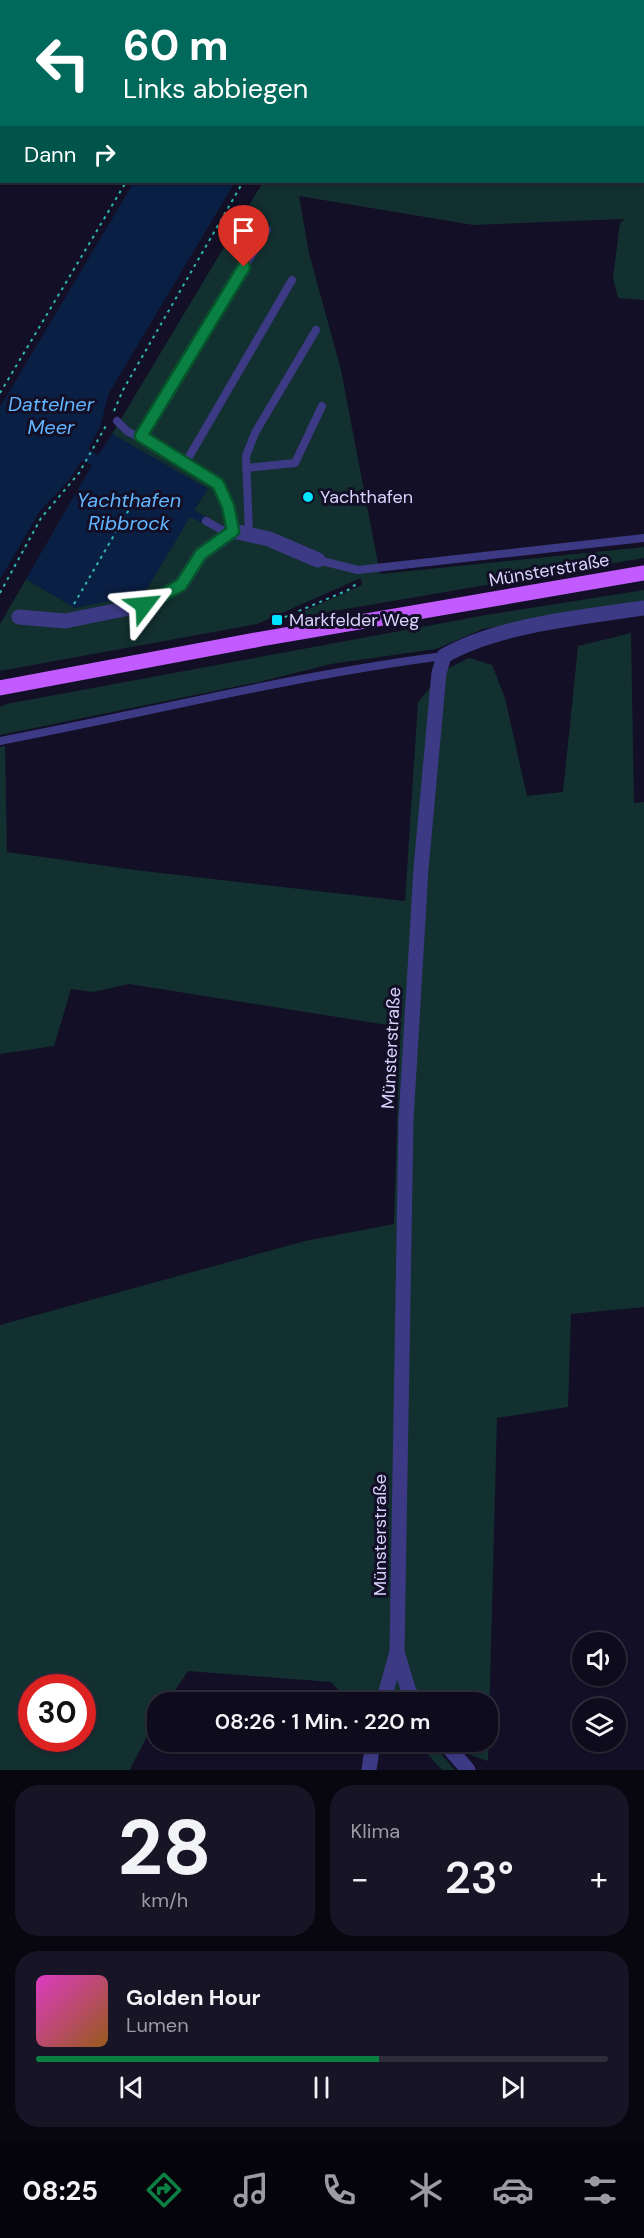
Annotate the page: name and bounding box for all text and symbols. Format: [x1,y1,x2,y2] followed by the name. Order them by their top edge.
[123,18,229,73] text: 60 m
[24,24,102,102] icon: left
[123,71,308,106] text: Links abbiegen
[88,138,121,171] icon: right
[24,140,76,169] text: Dann
[218,205,269,267] pin
[227,214,260,247] icon: arrive
[8,391,95,440] water label: Dattelner Meer
[320,485,413,509] place label: Yachthafen
[77,487,181,536] water label: Yachthafen Ribbrock
[301,490,315,504] marker: Yachthafen
[487,548,611,592] street label: Münsterstraße
[112,573,176,637] position arrow
[289,608,419,632] place label: Markfelder Weg
[270,613,284,627] marker: Markfelder Weg
[376,986,406,1110] street label: Münsterstraße
[368,1474,392,1596] street label: Münsterstraße
[572,1632,626,1752] map controls
[572,1632,626,1686] button: sound
[18,1674,96,1752] speed limit sign: 30
[572,1698,626,1752] button: layers
[215,1707,430,1736] text: 08:26 · 1 Min. · 220 m
[118,1797,212,1898] text: 28
[351,1818,400,1844] text: Klima
[445,1848,514,1907] text: 23°
[351,1857,369,1900] text: −
[590,1857,608,1900] text: +
[141,1887,188,1913] text: km/h
[126,1983,261,2012] text: Golden Hour
[126,2012,189,2038] text: Lumen
[115,2071,148,2104] icon: previous
[305,2071,338,2104] icon: pause
[496,2071,529,2104] icon: next
[143,2169,185,2211] icon: directions
[230,2169,272,2211] icon: music
[318,2169,360,2211] icon: phone
[405,2169,447,2211] icon: climate
[492,2169,534,2211] icon: car
[579,2169,621,2211] icon: filters
[23,2173,98,2208] text: 08:25

